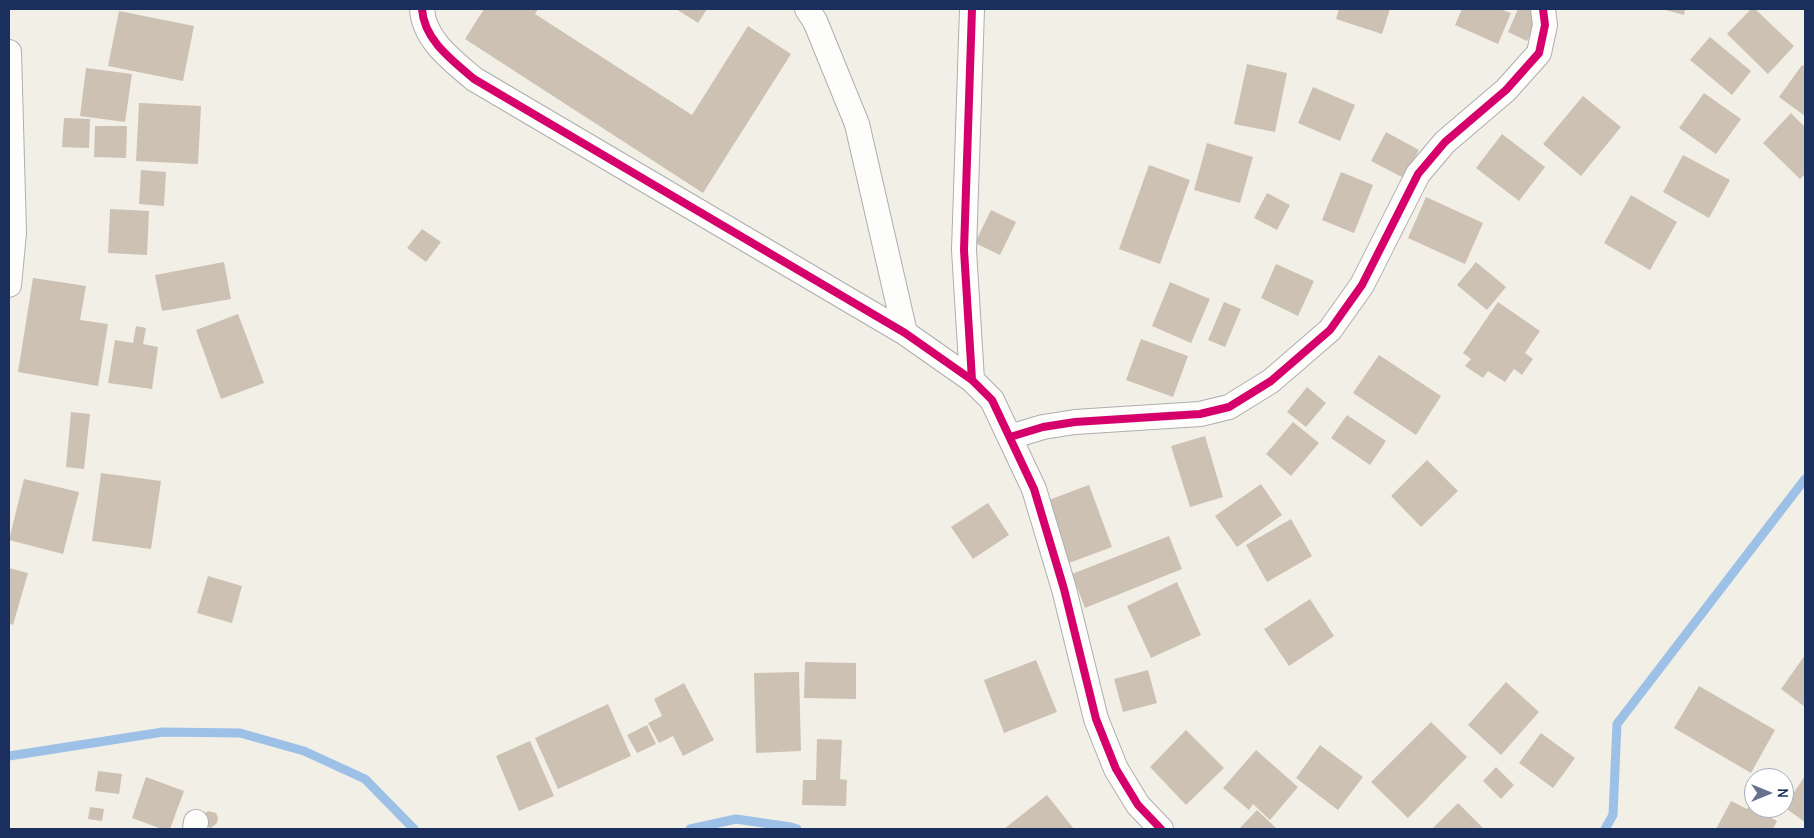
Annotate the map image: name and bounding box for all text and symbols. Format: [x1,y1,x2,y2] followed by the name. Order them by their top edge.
[1744,768,1794,818] north arrow
[1774,788,1792,798] text: N

